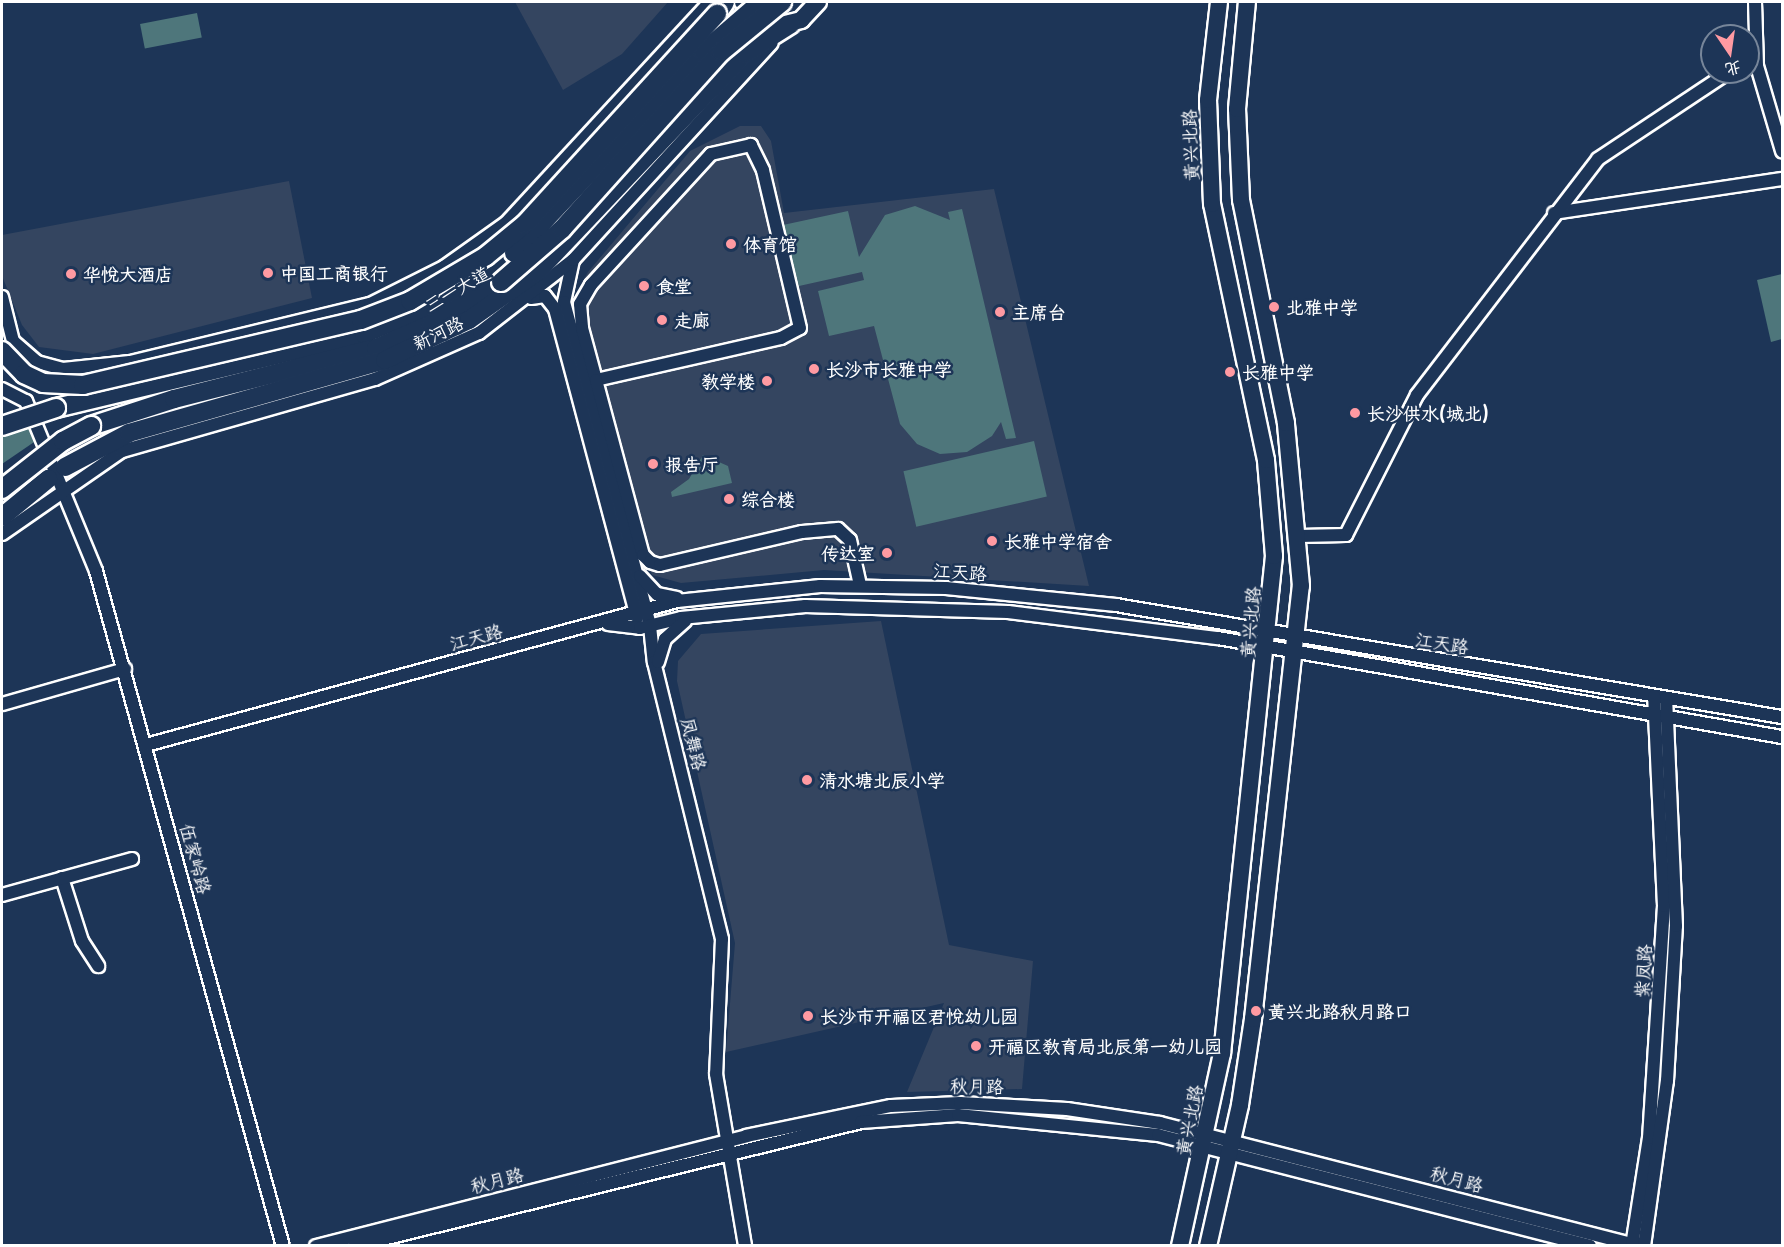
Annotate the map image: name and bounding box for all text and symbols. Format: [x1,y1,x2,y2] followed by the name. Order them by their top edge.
[1700,24,1760,84] north arrow
[1723,56,1744,83] text: 北
[1178,109,1202,181] street label: 黄兴北路
[743,233,797,255] place label: 体育馆
[724,237,738,251] marker: 体育馆
[280,262,388,284] place label: 中国工商银行
[420,262,494,316] street label: 三一大道
[83,263,173,285] place label: 华悦大酒店
[261,266,275,280] marker: 中国工商银行
[64,267,78,281] marker: 华悦大酒店
[656,275,692,297] place label: 食堂
[637,279,651,293] marker: 食堂
[1286,296,1358,318] place label: 北雅中学
[1267,300,1281,314] marker: 北雅中学
[1012,301,1066,323] place label: 主席台
[993,305,1007,319] marker: 主席台
[674,309,710,331] place label: 走廊
[409,311,467,355] street label: 新河路
[655,313,669,327] marker: 走廊
[826,358,952,380] place label: 长沙市长雅中学
[1242,361,1314,383] place label: 长雅中学
[807,362,821,376] marker: 长沙市长雅中学
[1223,365,1237,379] marker: 长雅中学
[701,370,755,392] place label: 教学楼
[760,374,774,388] marker: 教学楼
[1367,402,1489,424] place label: 长沙供水(城北)
[1348,406,1362,420] marker: 长沙供水(城北)
[665,453,719,475] place label: 报告厅
[646,457,660,471] marker: 报告厅
[741,488,795,510] place label: 综合楼
[722,492,736,506] marker: 综合楼
[1004,530,1112,552] place label: 长雅中学宿舍
[985,534,999,548] marker: 长雅中学宿舍
[821,542,875,564] place label: 传达室
[880,546,894,560] marker: 传达室
[932,559,988,585] street label: 江天路
[1236,585,1264,659] street label: 黄兴北路
[447,620,505,654] street label: 江天路
[1414,628,1470,658] street label: 江天路
[677,715,711,773] street label: 凤舞路
[819,769,945,791] place label: 清水塘北辰小学
[800,773,814,787] marker: 清水塘北辰小学
[176,821,216,897] street label: 伍家岭路
[1631,943,1655,999] street label: 紫凤路
[1268,1000,1412,1022] place label: 黄兴北路秋月路口
[1249,1004,1263,1018] marker: 黄兴北路秋月路口
[820,1005,1018,1027] place label: 长沙市开福区君悦幼儿园
[801,1009,815,1023] marker: 长沙市开福区君悦幼儿园
[988,1035,1222,1057] place label: 开福区教育局北辰第一幼儿园
[969,1039,983,1053] marker: 开福区教育局北辰第一幼儿园
[950,1075,1004,1097] street label: 秋月路
[1172,1083,1206,1157] street label: 黄兴北路
[1428,1162,1486,1196] street label: 秋月路
[468,1163,526,1197] street label: 秋月路

